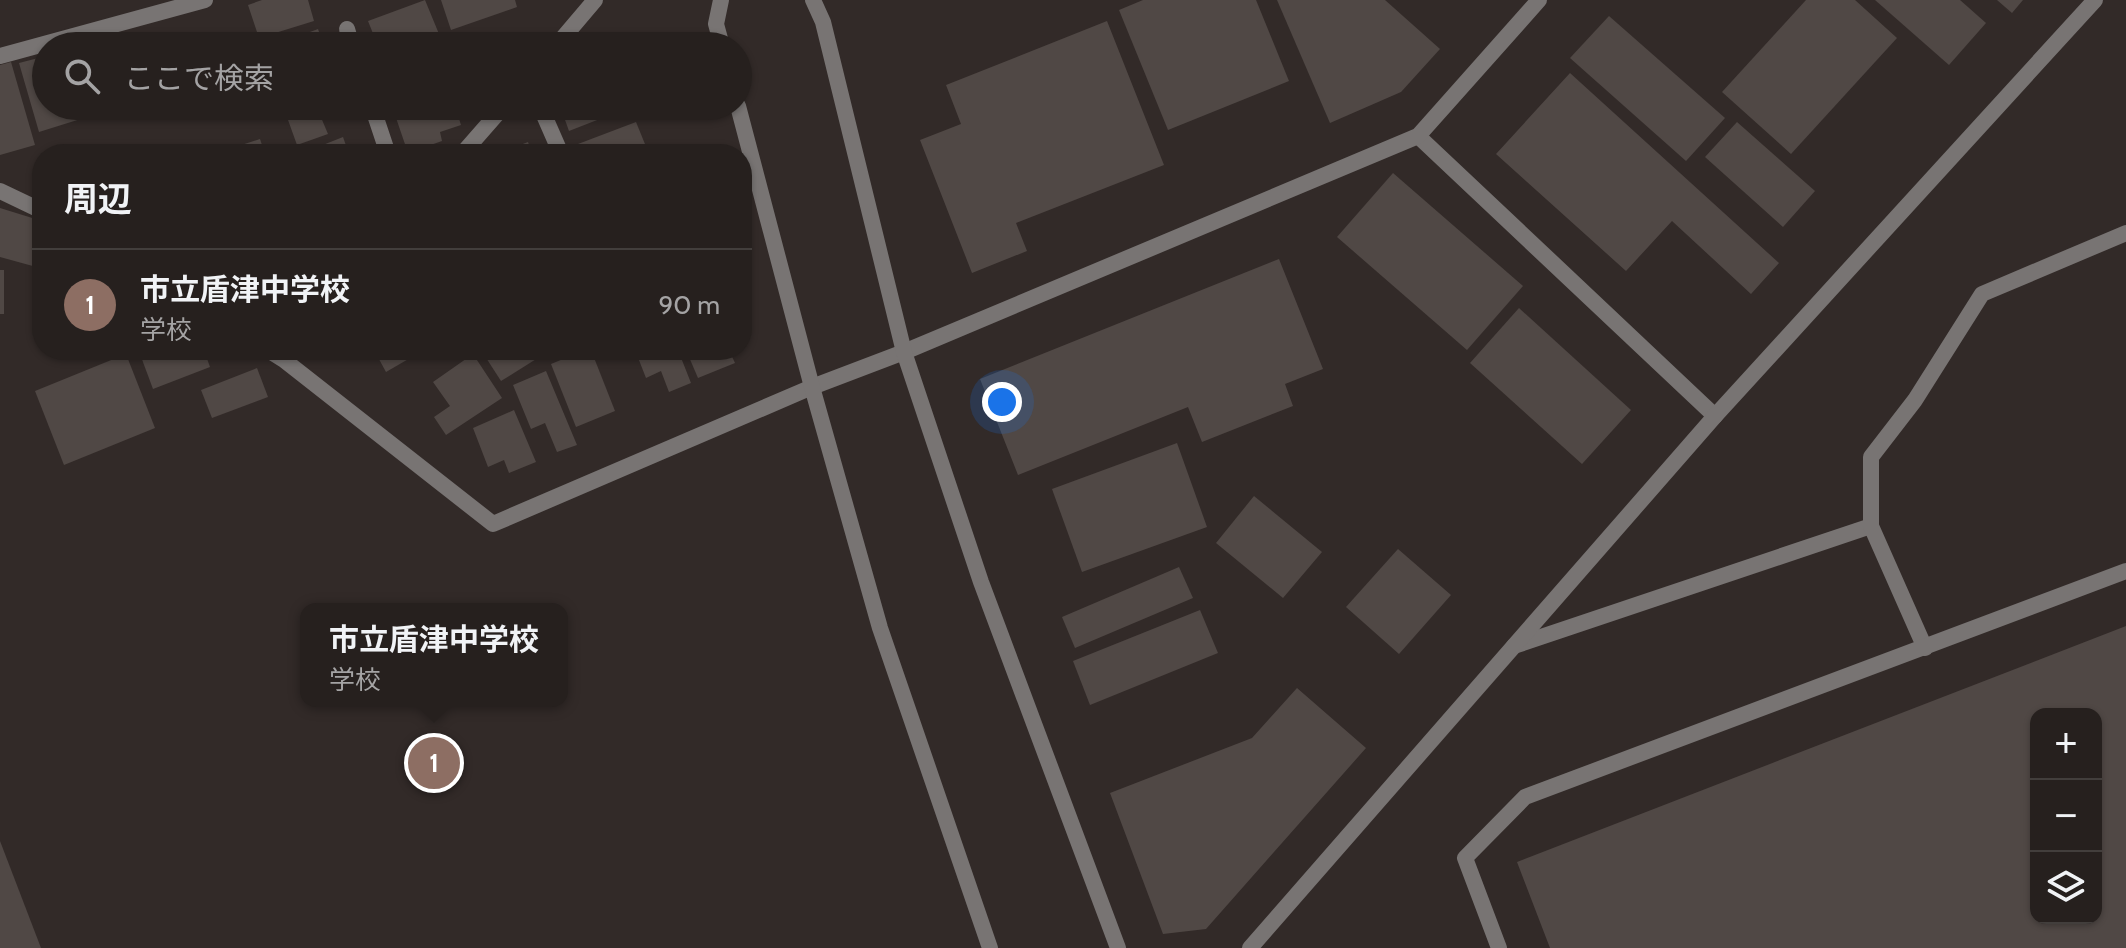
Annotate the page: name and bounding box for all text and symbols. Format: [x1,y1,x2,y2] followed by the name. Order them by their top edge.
[32,32,752,120] search box
[60,54,104,98] icon: search
[124,60,274,97] text: ここで検索
[64,178,132,220] text: 周辺
[140,271,350,308] text: 市立盾津中学校
[85,289,95,321] text: 1
[658,289,720,321] text: 90 m
[140,314,192,346] text: 学校
[982,382,1022,422] your location
[300,603,568,707] popup
[329,621,539,658] text: 市立盾津中学校
[329,664,381,696] text: 学校
[2030,708,2102,924] map controls
[2030,708,2102,780] button: +
[408,733,460,793] pin: 1
[2030,780,2102,852] button: −
[2030,852,2102,924] button: layers

